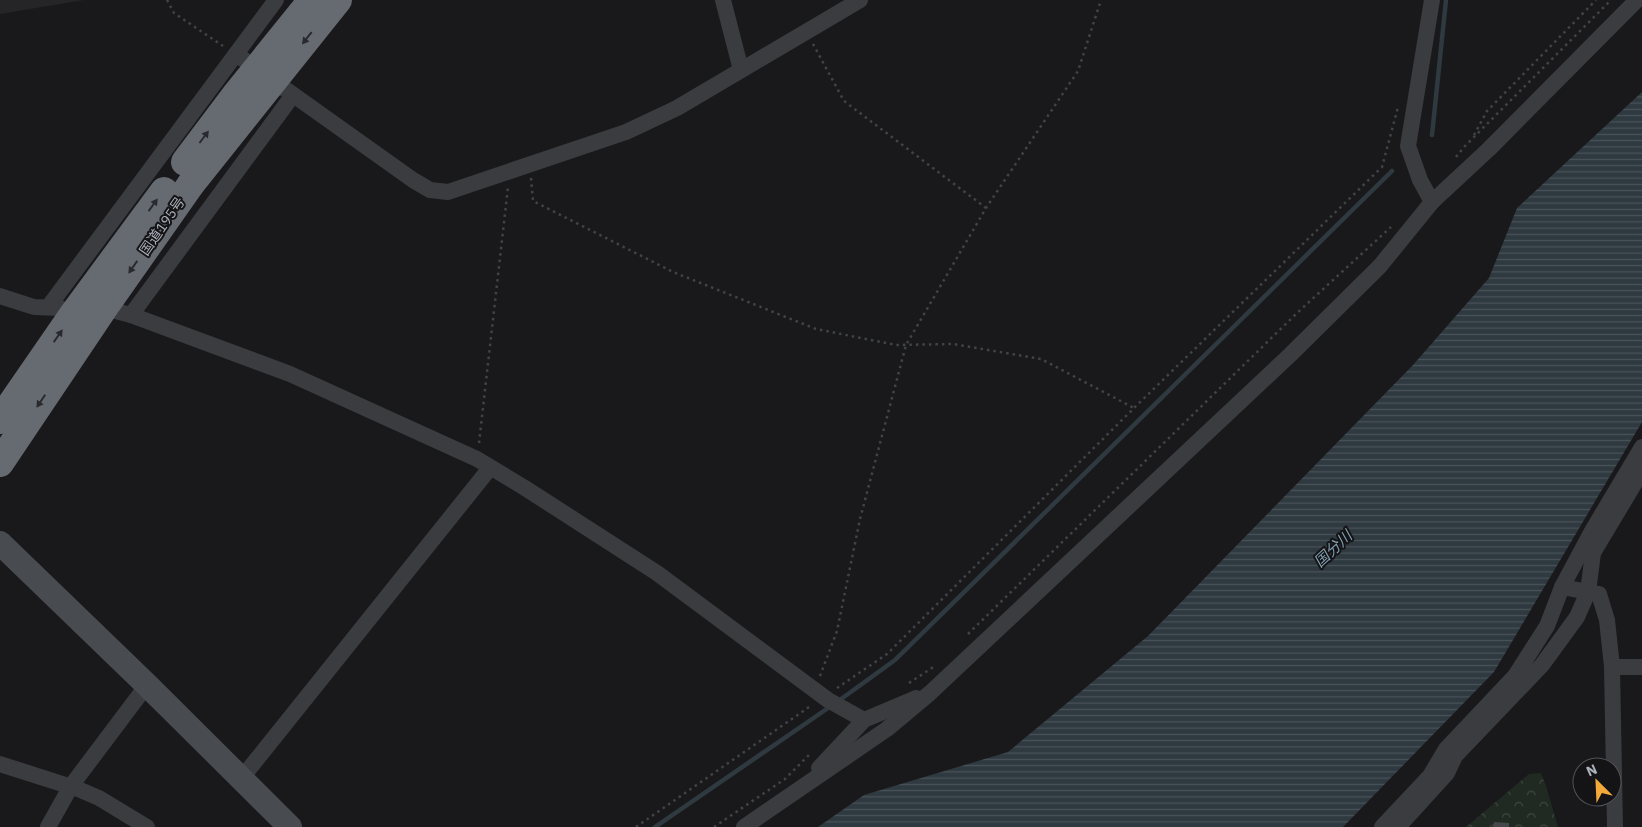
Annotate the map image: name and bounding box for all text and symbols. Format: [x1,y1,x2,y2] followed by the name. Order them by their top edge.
[302,31,313,44] one-way arrow
[199,131,210,144] one-way arrow
[135,193,189,259] street label: 国道195号
[148,199,159,212] one-way arrow
[128,260,138,274] one-way arrow
[53,330,63,343] one-way arrow
[36,395,46,408] one-way arrow
[1310,525,1357,571] water label: 国分川
[1572,757,1622,807] north arrow
[1583,760,1600,780] text: N

